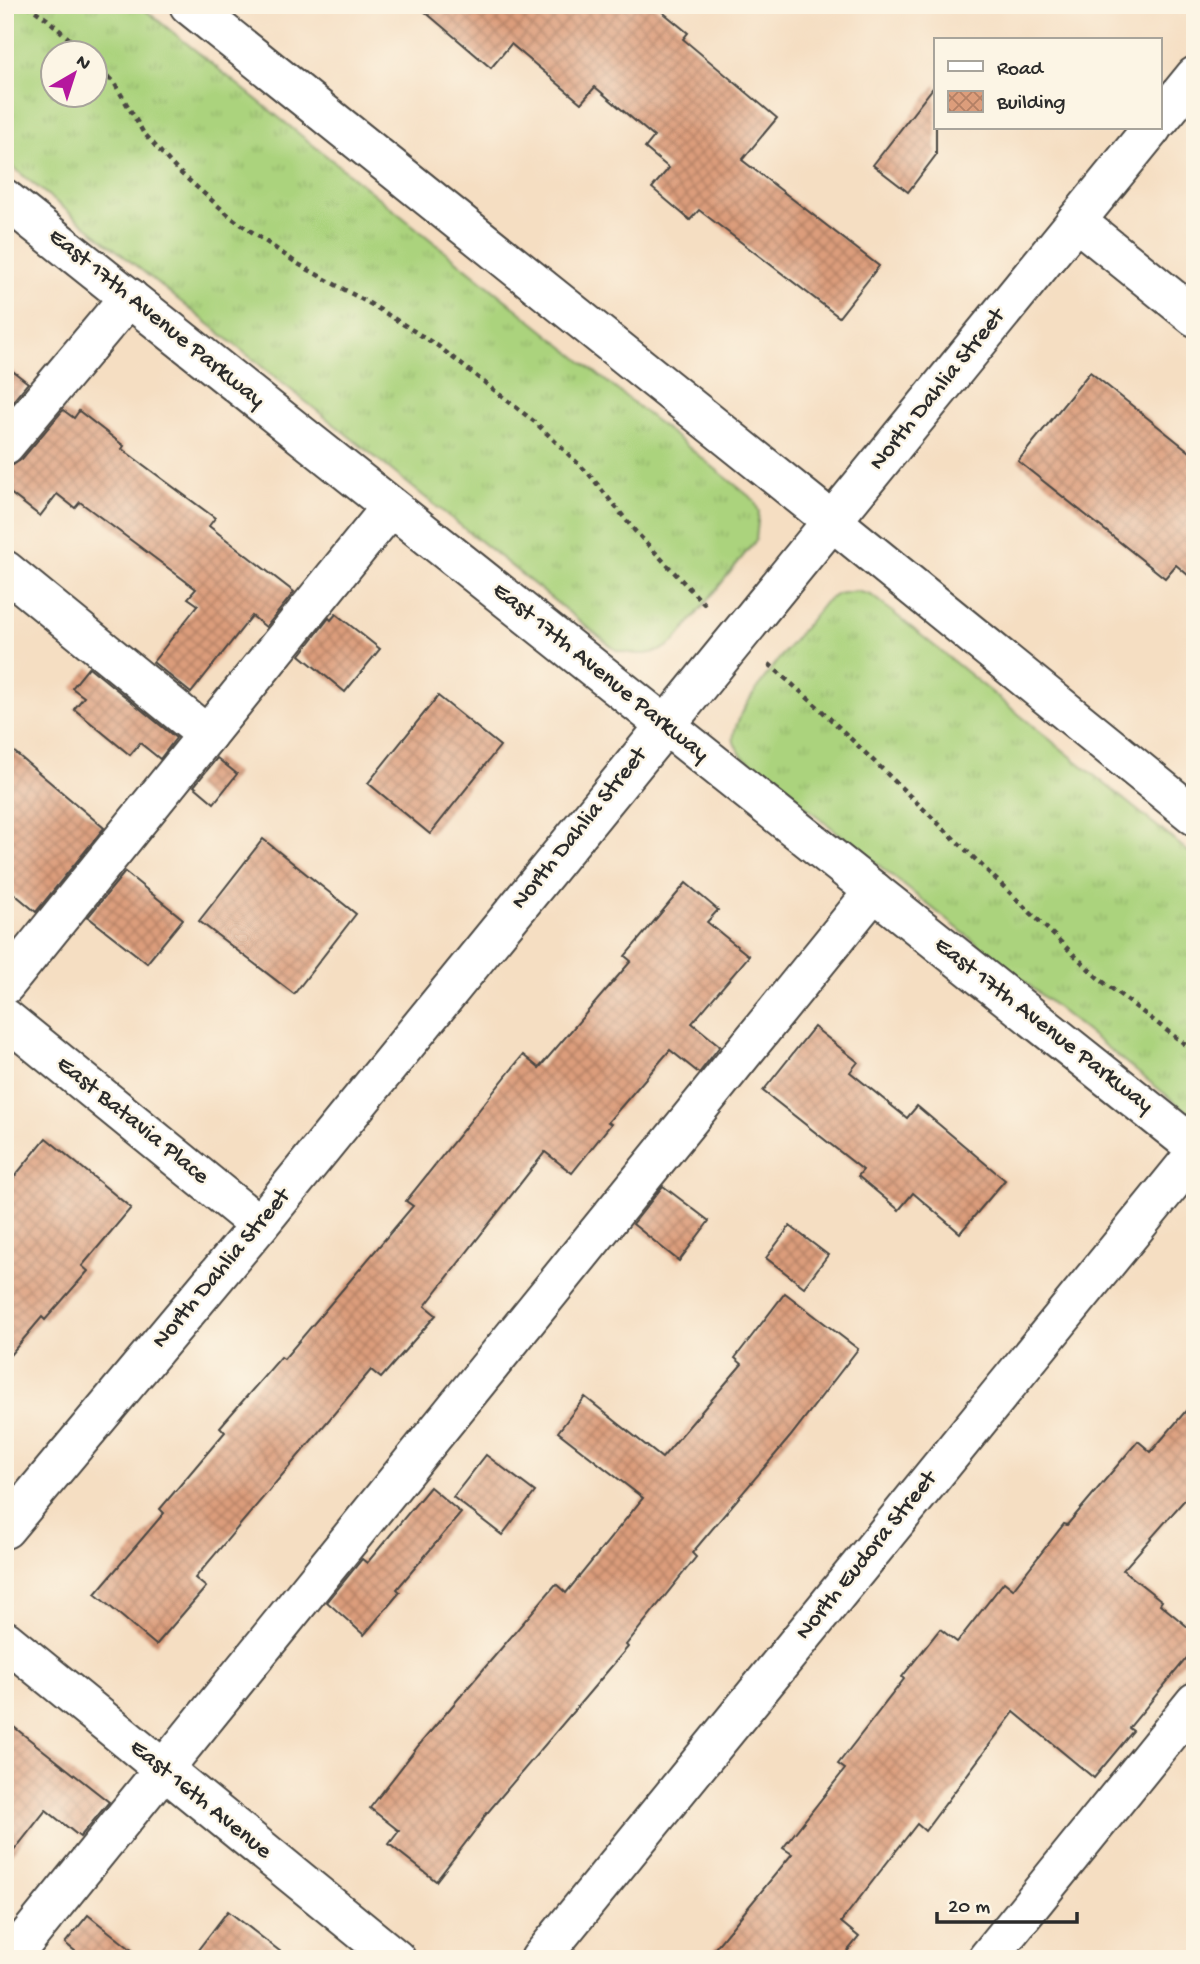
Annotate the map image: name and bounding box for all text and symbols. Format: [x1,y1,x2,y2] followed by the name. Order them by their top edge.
[38,38,108,108] north arrow
[934,38,1162,130] legend
[70,51,95,76] text: N
[997,58,1045,83] text: Road
[996,92,1066,117] text: Building
[42,223,270,415] street label: East 17th Avenue Parkway
[864,301,1014,477] street label: North Dahlia Street
[486,577,714,769] street label: East 17th Avenue Parkway
[506,740,656,916] street label: North Dahlia Street
[927,931,1159,1121] street label: East 17th Avenue Parkway
[50,1050,215,1192] street label: East Batavia Place
[147,1181,299,1355] street label: North Dahlia Street
[790,1464,945,1646] street label: North Eudora Street
[123,1734,278,1867] street label: East 16th Avenue
[937,1880,1078,1924] scale bar
[948,1896,990,1921] text: 20 m

